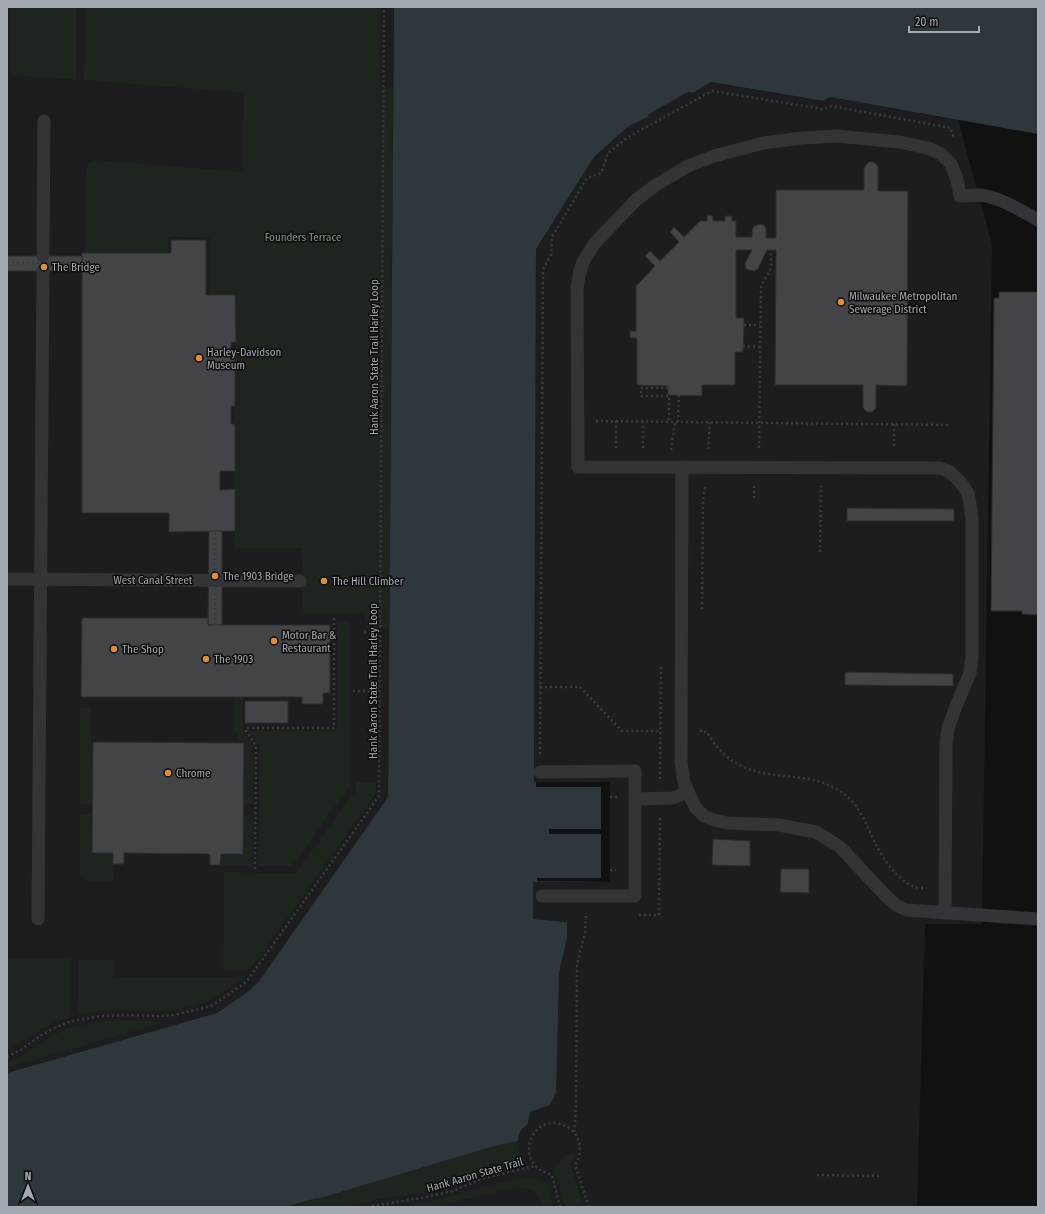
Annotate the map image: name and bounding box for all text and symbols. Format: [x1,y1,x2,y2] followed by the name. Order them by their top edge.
[909,8,979,34] scale bar
[915,15,939,29] text: 20 m
[265,231,341,244] park label: Founders Terrace
[52,261,100,274] place label: The Bridge
[39,262,49,272] marker: The Bridge
[368,279,381,435] street label: Hank Aaron State Trail Harley Loop
[849,290,957,316] place label: Milwaukee Metropolitan Sewerage District
[836,297,846,307] marker: Milwaukee Metropolitan Sewerage District
[207,346,281,372] place label: Harley-Davidson Museum
[194,353,204,363] marker: Harley-Davidson Museum
[223,570,294,583] place label: The 1903 Bridge
[210,571,220,581] marker: The 1903 Bridge
[114,574,193,587] street label: West Canal Street
[332,575,404,588] place label: The Hill Climber
[319,576,329,586] marker: The Hill Climber
[367,603,380,759] street label: Hank Aaron State Trail Harley Loop
[282,629,336,655] place label: Motor Bar & Restaurant
[269,636,279,646] marker: Motor Bar & Restaurant
[122,643,164,656] place label: The Shop
[109,644,119,654] marker: The Shop
[214,653,253,666] place label: The 1903
[201,654,211,664] marker: The 1903
[176,767,211,780] place label: Chrome
[163,768,173,778] marker: Chrome
[425,1155,525,1195] street label: Hank Aaron State Trail
[8,1166,48,1206] north arrow
[25,1170,31,1183] text: N

